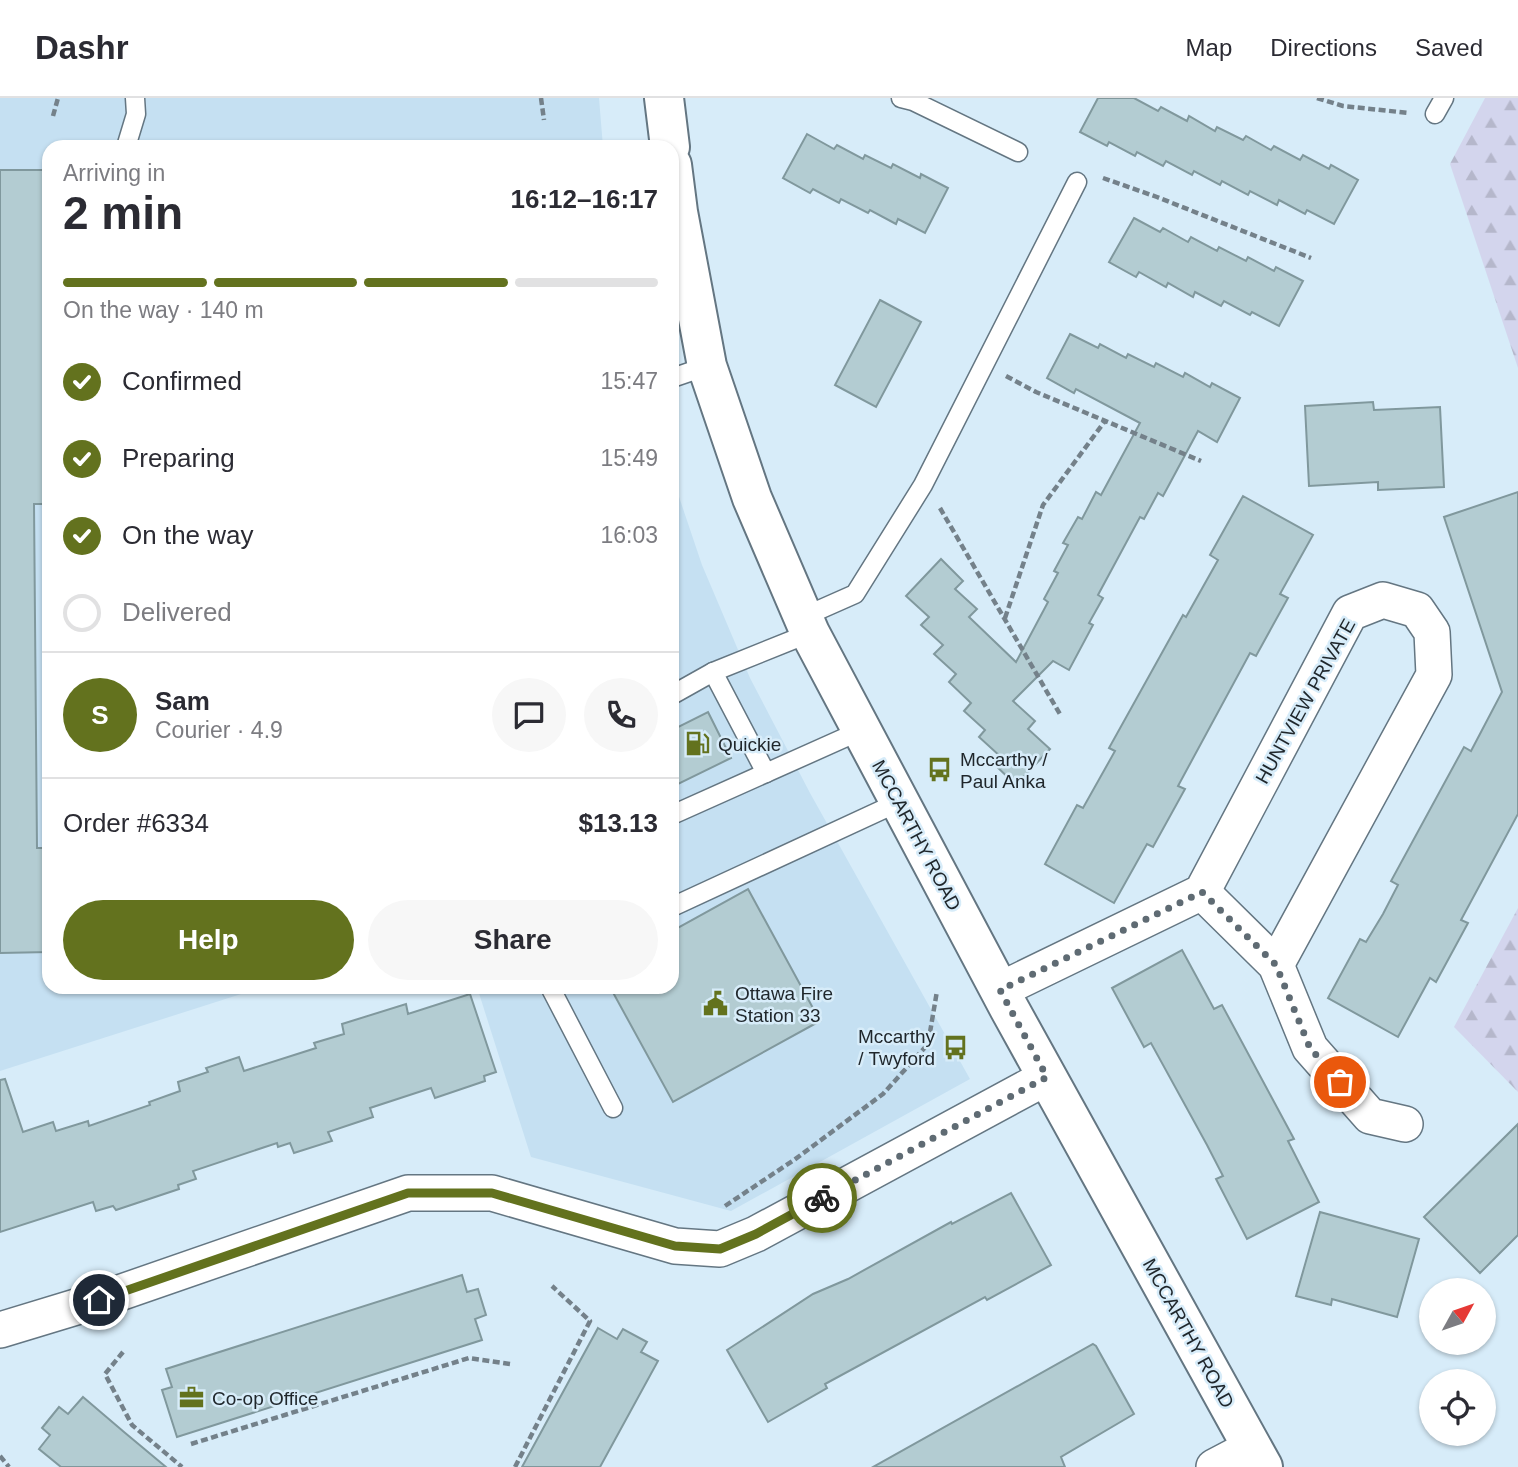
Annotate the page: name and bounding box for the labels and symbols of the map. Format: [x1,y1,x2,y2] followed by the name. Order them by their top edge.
[1251,615,1359,787] street label: HUNTVIEW PRIVATE
[684,730,712,758] fuel station icon: Quickie
[718,734,781,755] place label: Quickie
[960,749,1048,792] place label: Mccarthy / Paul Anka
[926,756,954,784] bus stop icon: Mccarthy / Paul Anka
[868,757,965,914] street label: MCCARTHY ROAD
[735,983,833,1026] place label: Ottawa Fire Station 33
[701,990,729,1018] public building icon: Ottawa Fire Station 33
[858,1026,935,1069] place label: Mccarthy / Twyford
[941,1033,969,1061] bus stop icon: Mccarthy / Twyford
[1310,1052,1370,1112] pin
[787,1163,857,1233] courier
[1139,1255,1238,1411] street label: MCCARTHY ROAD
[69,1270,129,1330] pin
[1419,1278,1496,1354] north arrow
[178,1384,206,1412] office icon: Co-op Office
[212,1388,318,1409] place label: Co-op Office

